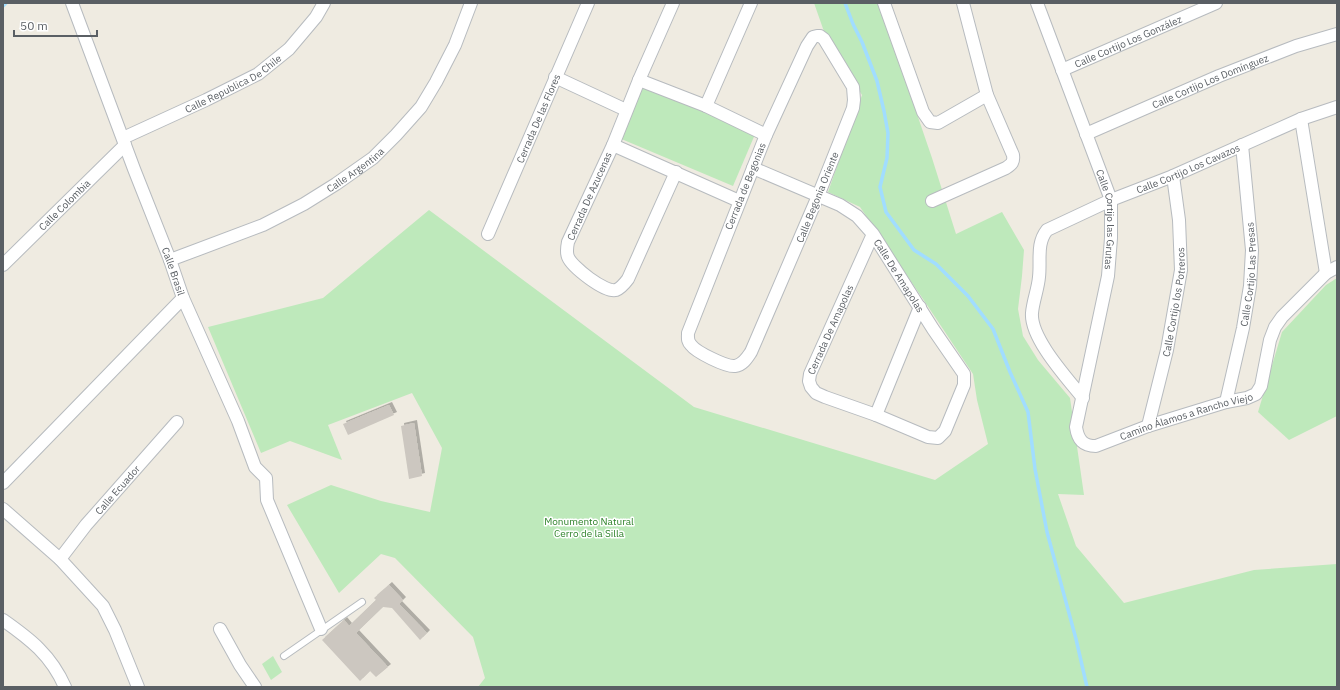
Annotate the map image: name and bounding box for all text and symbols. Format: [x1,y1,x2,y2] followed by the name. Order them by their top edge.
[14,12,97,38] scale bar
[1073,13,1184,71] street label: Calle Cortijo Los González
[20,18,48,33] text: 50 m
[183,51,285,116] street label: Calle Republica De Chile
[1150,51,1271,111] street label: Calle Cortijo Los Domínguez
[514,72,564,165] street label: Cerrada De las Flores
[722,141,769,232] street label: Cerrada de Begonias
[1134,141,1242,197] street label: Calle Cortijo Los Cavazos
[324,144,387,195] street label: Calle Argentina
[793,149,842,245] street label: Calle Begonia Oriente
[564,150,615,243] street label: Cerrada De Azucenas
[1093,167,1117,270] street label: Calle Cortijo las Grutas
[36,176,94,233] street label: Calle Colombia
[1237,222,1259,327] street label: Calle Cortijo Las Presas
[871,237,927,315] street label: Calle De Amapolas
[159,245,188,298] street label: Calle Brasil
[1160,247,1188,358] street label: Calle Cortijo los Potreros
[805,283,856,377] street label: Cerrada De Amapolas
[1118,390,1255,443] street label: Camino Álamos a Rancho Viejo
[92,462,143,517] street label: Calle Ecuador
[544,515,634,540] park label: Monumento Natural Cerro de la Silla

